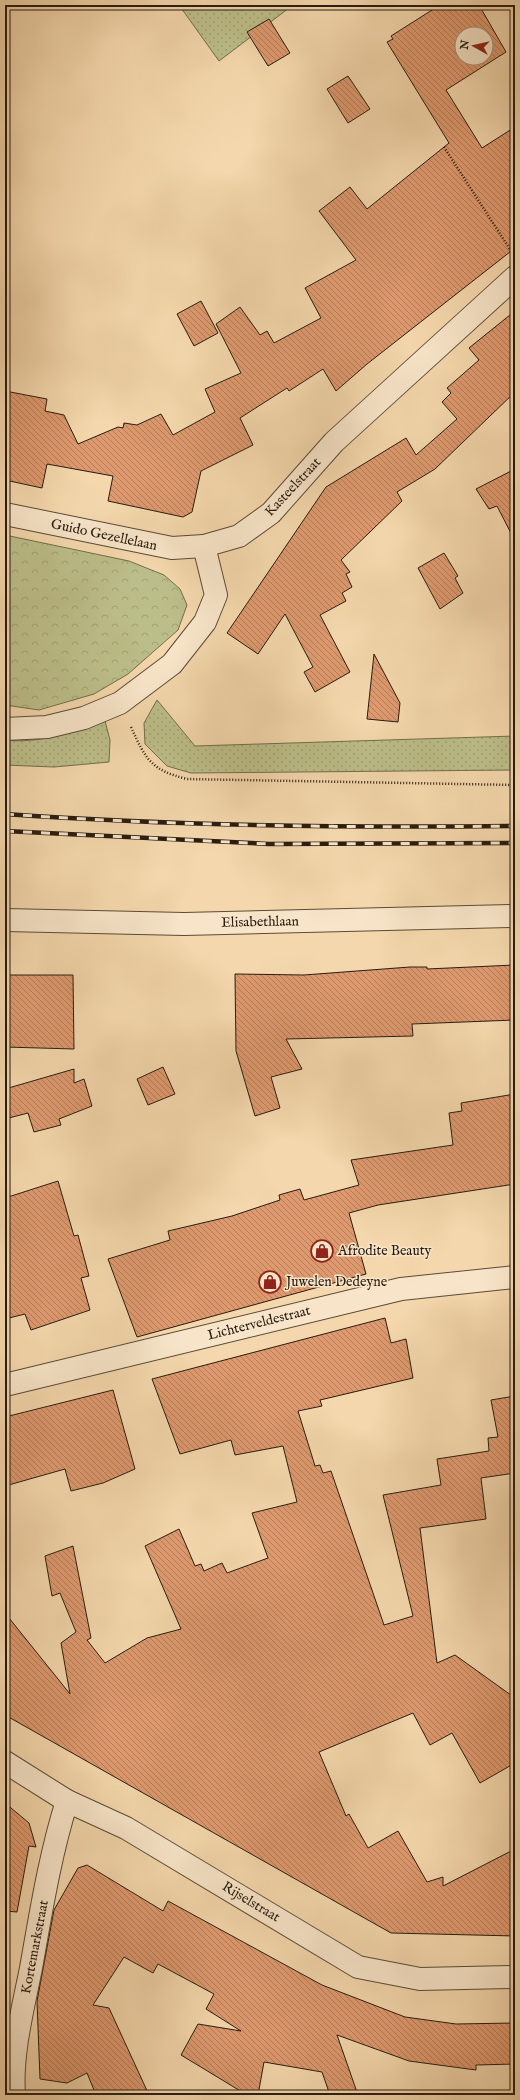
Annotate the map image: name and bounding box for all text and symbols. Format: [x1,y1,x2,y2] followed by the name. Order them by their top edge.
[454,26,494,66] north arrow
[457,39,473,51] text: N
[261,454,325,520] street label: Kasteelstraat
[49,515,159,555] street label: Guido Gezellelaan
[221,912,300,932] street label: Elisabethlaan
[309,1238,335,1264] shop icon: Afrodite Beauty
[337,1242,431,1260] place label: Afrodite Beauty
[257,1269,283,1295] shop icon: Juwelen Dedeyne
[284,1273,388,1291] place label: Juwelen Dedeyne
[206,1301,313,1344] street label: Lichterveldestraat
[219,1878,283,1926] street label: Rijselstraat
[17,1898,53,1995] street label: Kortemarkstraat

